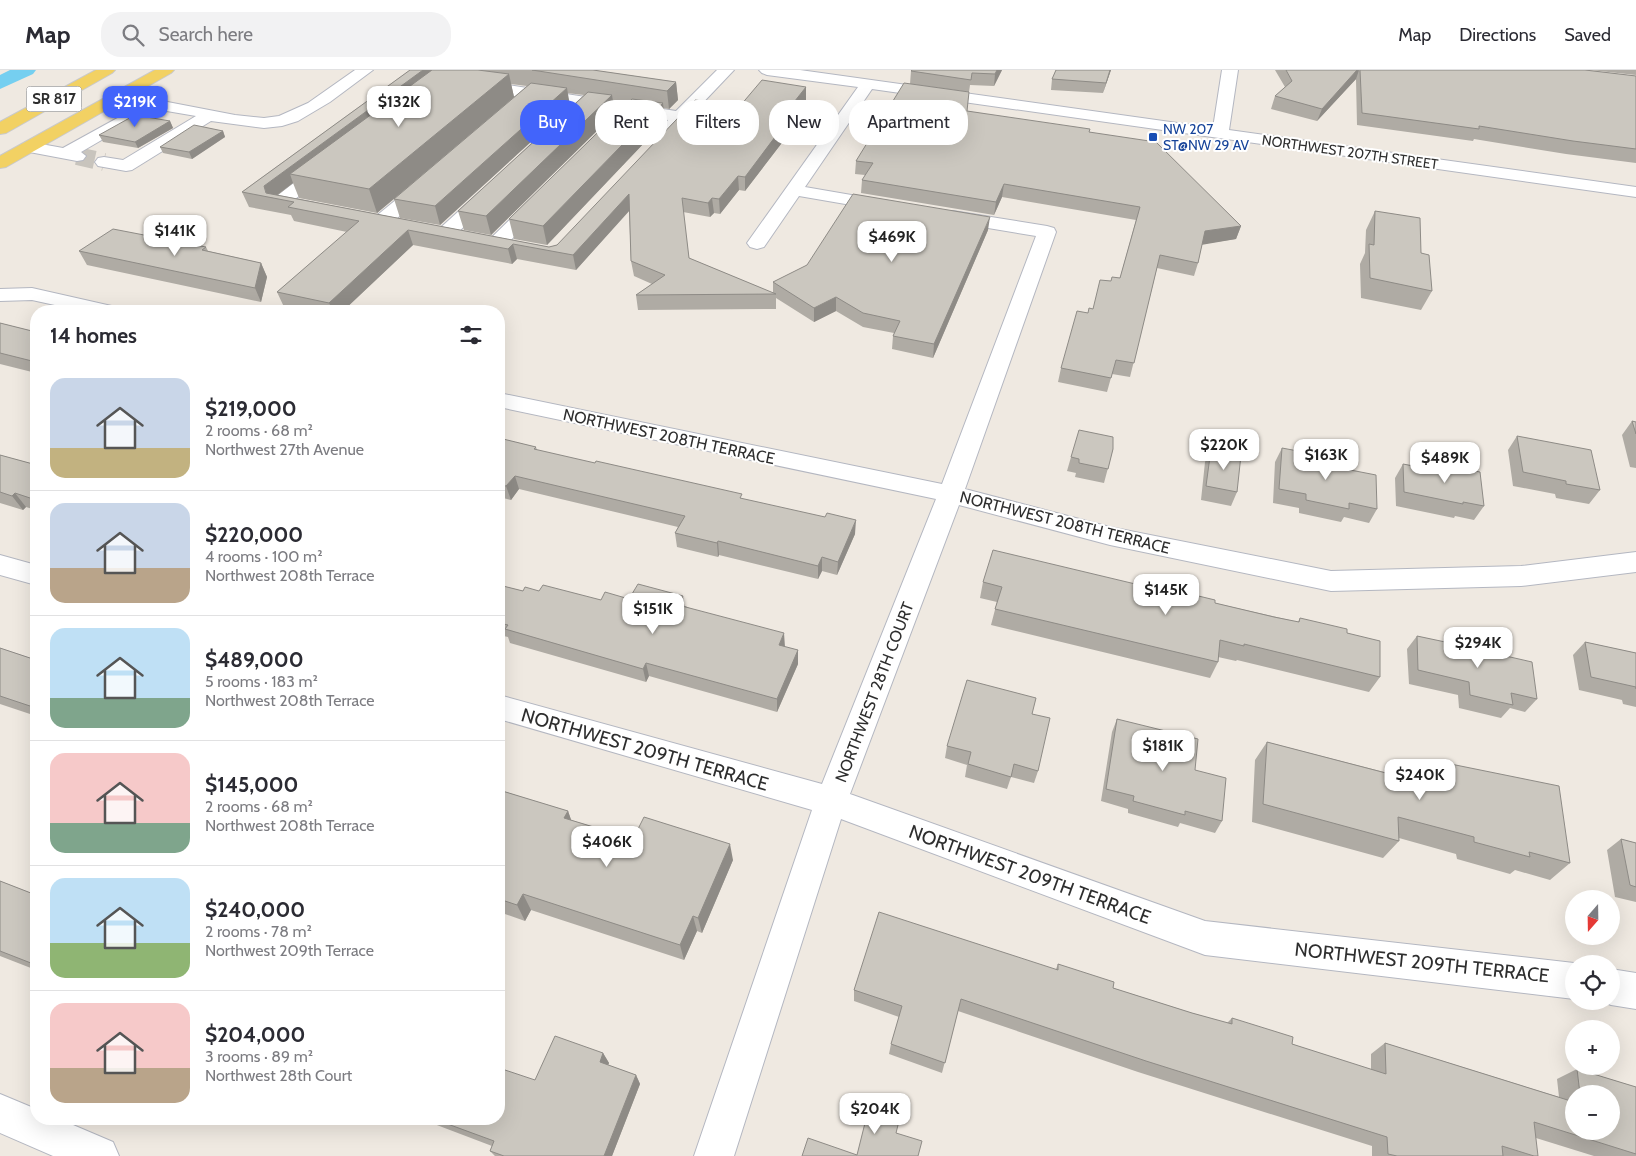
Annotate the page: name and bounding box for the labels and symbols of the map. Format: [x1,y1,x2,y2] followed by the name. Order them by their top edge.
[100,85,170,128] pin: $219K
[364,85,434,128] pin: $132K
[27,86,82,112] road number: SR 817
[1163,120,1250,154] place label: NW 207 ST@NW 29 AV
[1147,131,1159,143] marker: NW 207 ST@NW 29 AV
[1261,131,1440,173] street label: NORTHWEST 207TH STREET
[140,214,210,257] pin: $141K
[857,220,927,263] pin: $469K
[561,405,777,468] street label: NORTHWEST 208TH TERRACE
[1189,428,1259,471] pin: $220K
[1291,438,1361,481] pin: $163K
[1410,442,1480,484] pin: $489K
[958,487,1172,558] street label: NORTHWEST 208TH TERRACE
[1131,574,1201,616] pin: $145K
[618,592,688,635] pin: $151K
[831,599,918,785] street label: NORTHWEST 28TH COURT
[1443,626,1513,669] pin: $294K
[519,703,771,796] street label: NORTHWEST 209TH TERRACE
[1128,730,1198,772] pin: $181K
[1385,758,1455,801] pin: $240K
[906,820,1154,929] street label: NORTHWEST 209TH TERRACE
[572,826,642,868] pin: $406K
[1565,890,1620,945] north arrow
[1294,938,1550,987] street label: NORTHWEST 209TH TERRACE
[840,1092,910,1135] pin: $204K

